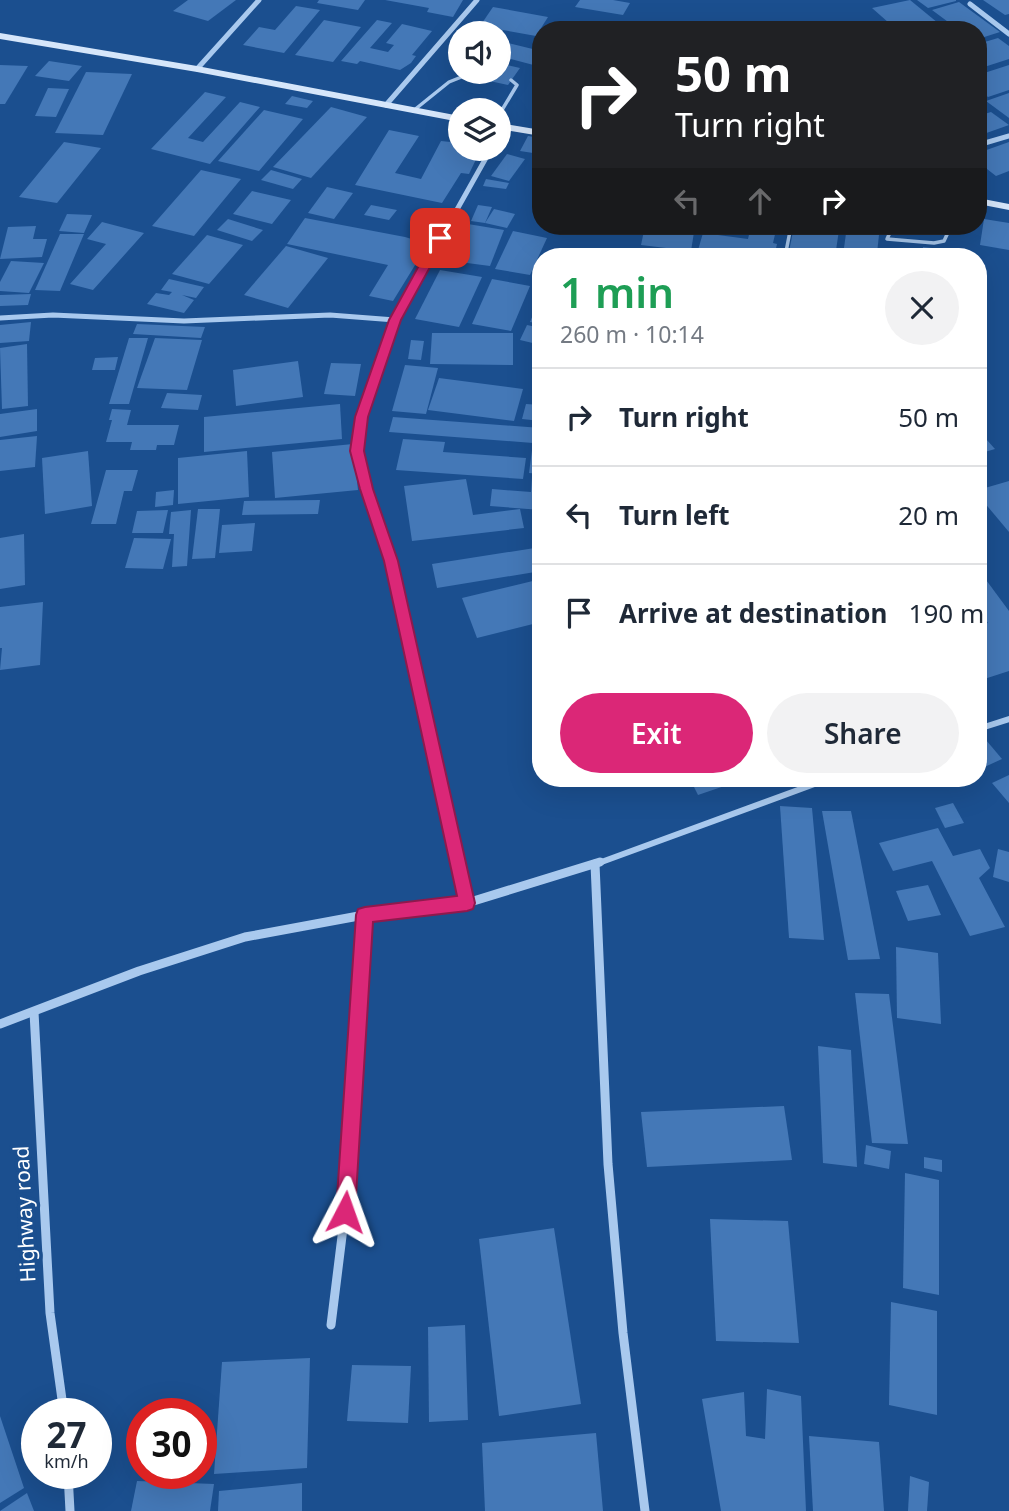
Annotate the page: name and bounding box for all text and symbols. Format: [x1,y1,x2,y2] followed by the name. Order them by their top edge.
[448,21,511,161] map controls
[448,21,511,84] button: sound
[675,40,792,106] text: 50 m
[560,49,651,140] icon: right
[448,98,511,161] button: layers
[675,103,825,146] text: Turn right
[668,182,706,220] icon: left
[741,182,779,220] icon: ahead
[814,182,852,220] icon: right
[410,208,470,268] pin
[421,219,459,257] icon: arrive
[560,263,674,320] text: 1 min
[885,271,959,345] button: close
[560,318,704,350] text: 260 m · 10:14
[560,398,598,436] icon: right
[619,399,749,435] text: Turn right
[898,399,959,435] text: 50 m
[560,496,598,534] icon: left
[619,497,730,533] text: Turn left
[898,497,959,533] text: 20 m
[560,594,598,632] icon: arrive
[619,595,888,631] text: Arrive at destination
[909,595,984,631] text: 190 m
[560,693,753,773] button: Exit
[767,693,959,773] button: Share
[6,1145,42,1283] street label: Highway road
[308,1175,382,1249] position arrow
[126,1398,217,1489] speed limit sign: 30
[46,1411,87,1458] text: 27
[44,1449,89,1473] text: km/h

